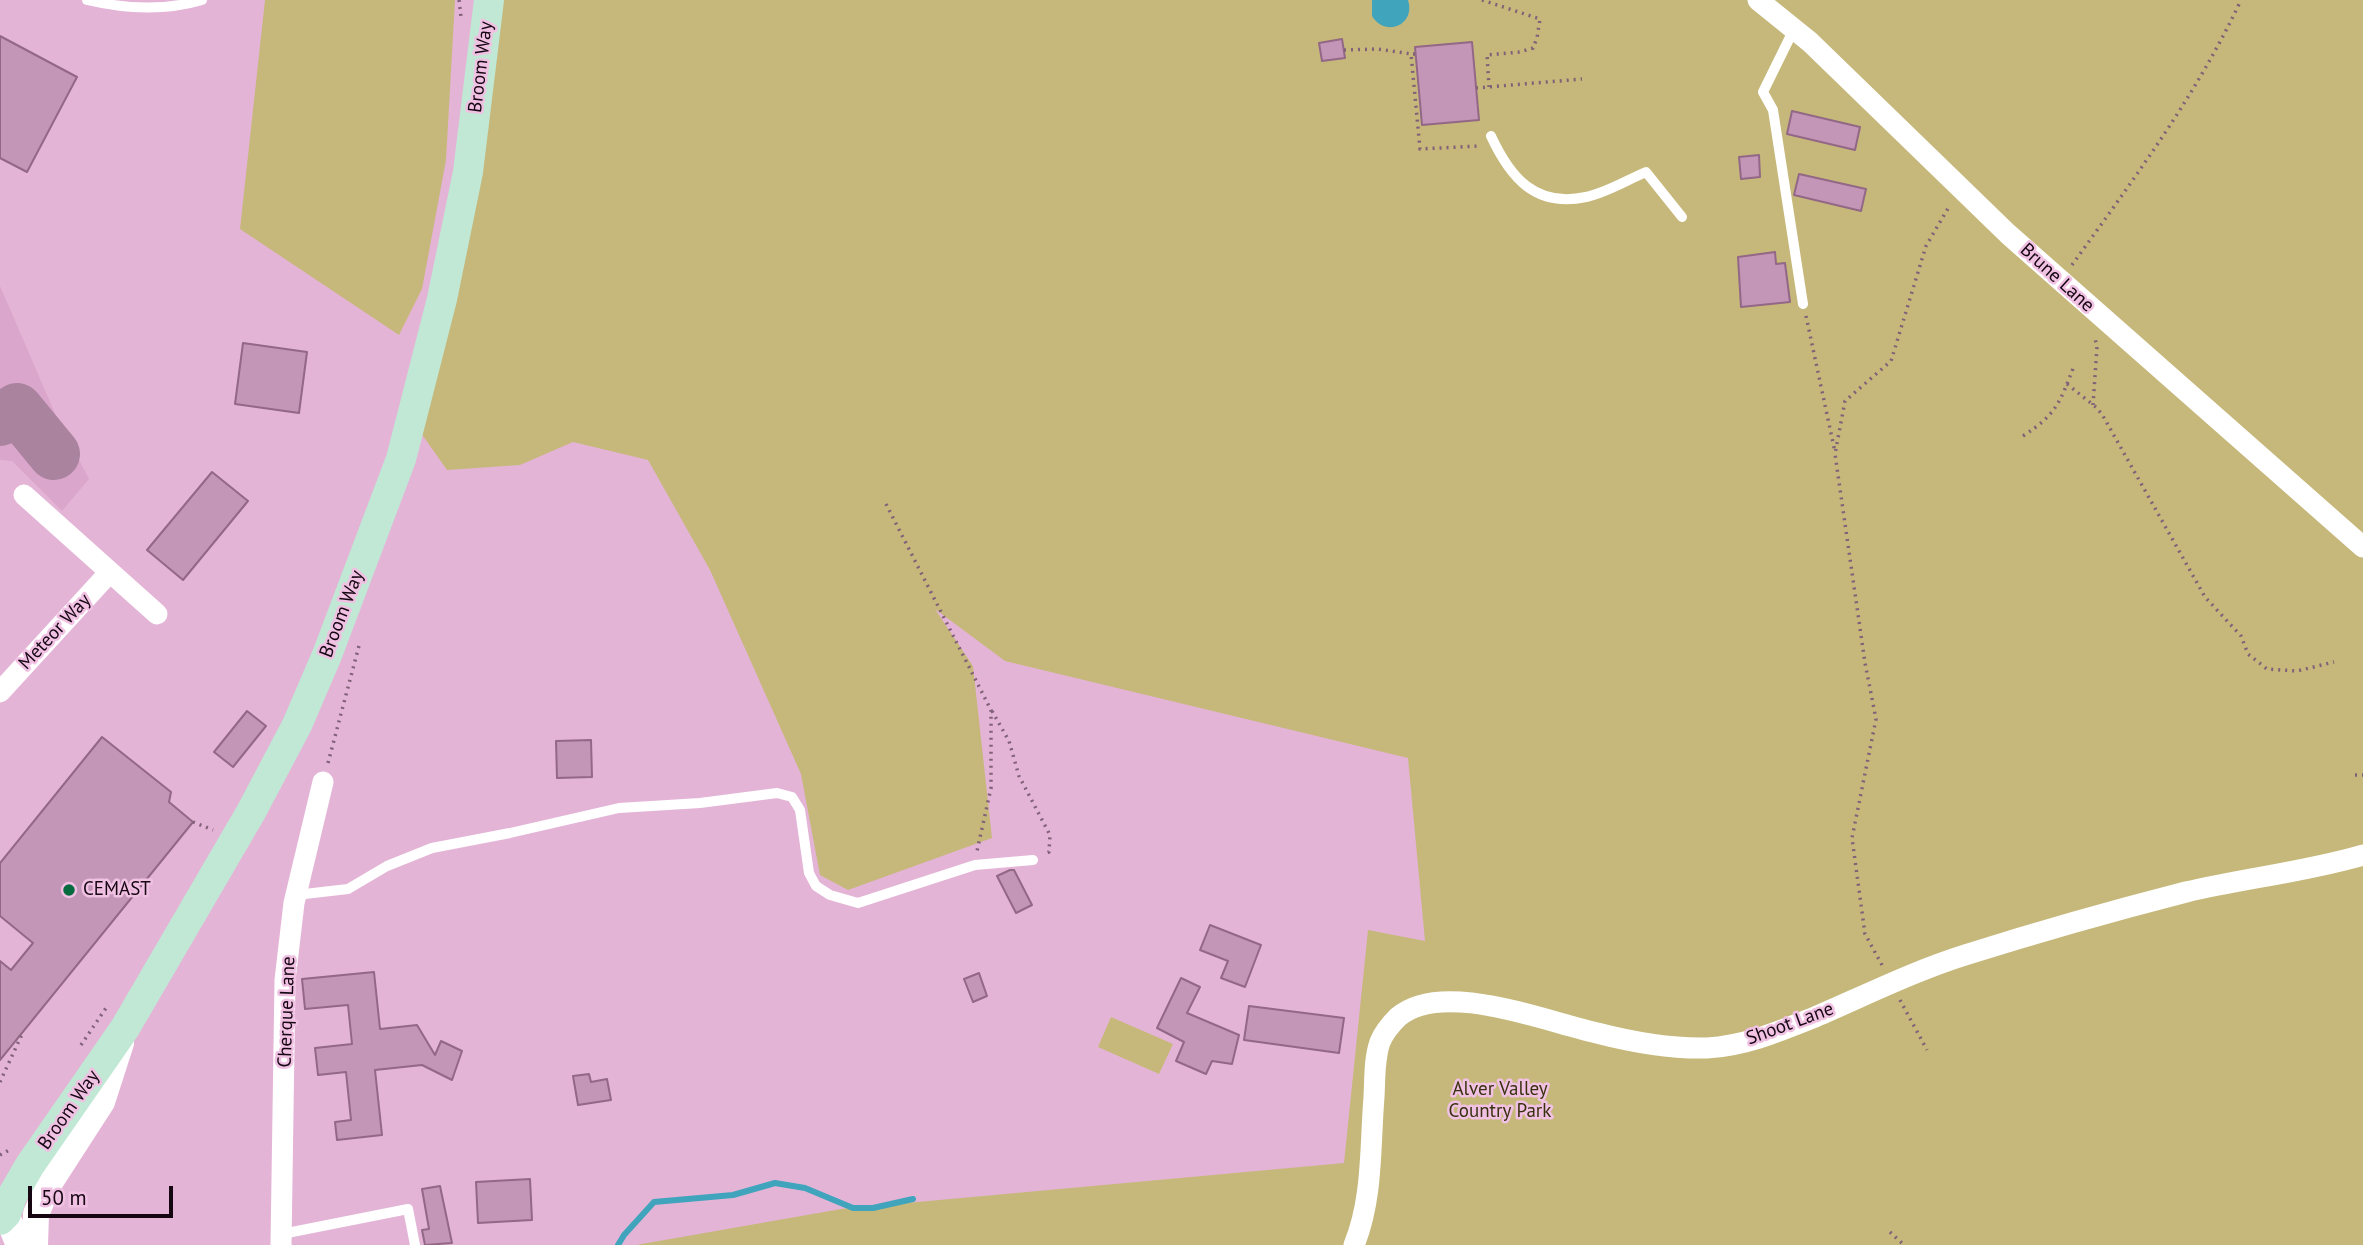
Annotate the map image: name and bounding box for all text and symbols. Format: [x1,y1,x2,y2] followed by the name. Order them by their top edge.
[464,20,498,114] street label: Broom Way
[2015,239,2099,317] street label: Brune Lane
[315,567,369,661] street label: Broom Way
[14,589,96,675] street label: Meteor Way
[83,879,151,901] place label: CEMAST
[61,882,77,898] marker: CEMAST
[274,956,300,1068] street label: Cherque Lane
[1743,998,1837,1050] street label: Shoot Lane
[33,1066,105,1154] street label: Broom Way
[1449,1079,1551,1123] park label: Alver Valley Country Park
[32,1172,177,1216] scale bar
[41,1184,87,1211] text: 50 m

